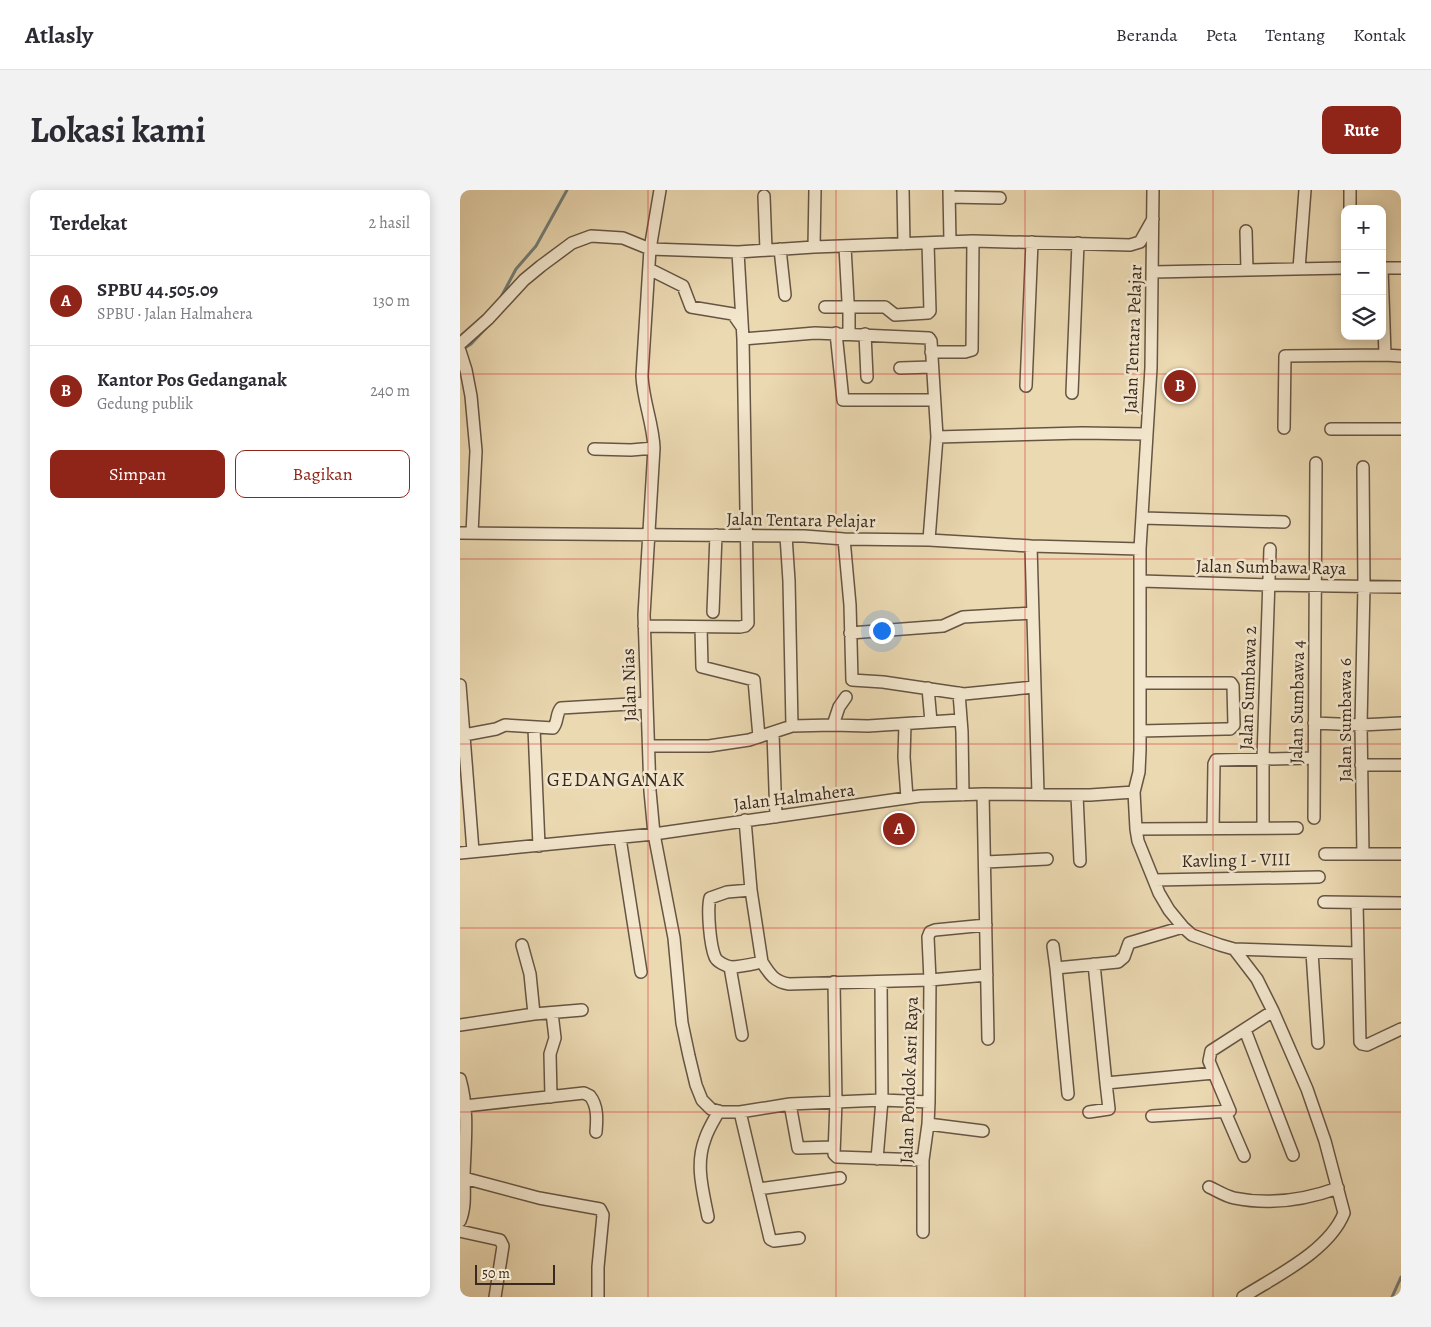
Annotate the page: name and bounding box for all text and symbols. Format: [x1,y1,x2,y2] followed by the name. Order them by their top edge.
[25,19,93,51] text: Atlasly
[1116,23,1178,47] text: Beranda
[1206,23,1237,47] text: Peta
[1265,23,1325,47] text: Tentang
[1353,23,1406,47] text: Kontak
[30,106,206,154] text: Lokasi kami
[1322,106,1401,154] button: Rute
[1341,205,1386,340] map controls
[1341,205,1386,250] button: +
[50,209,128,237] text: Terdekat
[368,212,410,234] text: 2 hasil
[1341,250,1386,295] button: −
[1118,264,1148,414] street label: Jalan Tentara Pelajar
[97,277,218,303] text: SPBU 44.505.09
[61,290,71,312] text: A
[373,290,410,312] text: 130 m
[1341,295,1386,340] button: layers
[97,303,253,325] text: SPBU · Jalan Halmahera
[97,367,287,393] text: Kantor Pos Gedanganak
[1164,367,1196,405] pin: B
[61,380,71,402] text: B
[370,380,410,402] text: 240 m
[97,393,193,415] text: Gedung publik
[50,450,225,498] button: Simpan
[235,450,410,498] button: Bagikan
[726,507,876,533] street label: Jalan Tentara Pelajar
[1196,554,1347,580] street label: Jalan Sumbawa Raya
[869,618,895,644] your location
[1234,625,1262,751] street label: Jalan Sumbawa 2
[1284,640,1310,764] street label: Jalan Sumbawa 4
[616,648,642,722] street label: Jalan Nias
[1333,658,1357,782] street label: Jalan Sumbawa 6
[547,766,685,793] district label: GEDANGANAK
[732,778,857,816] street label: Jalan Halmahera
[883,810,915,848] pin: A
[1181,847,1291,873] street label: Kavling I - VIII
[894,995,924,1164] street label: Jalan Pondok Asri Raya
[475,1262,555,1285] scale bar
[482,1264,510,1283] text: 50 m

